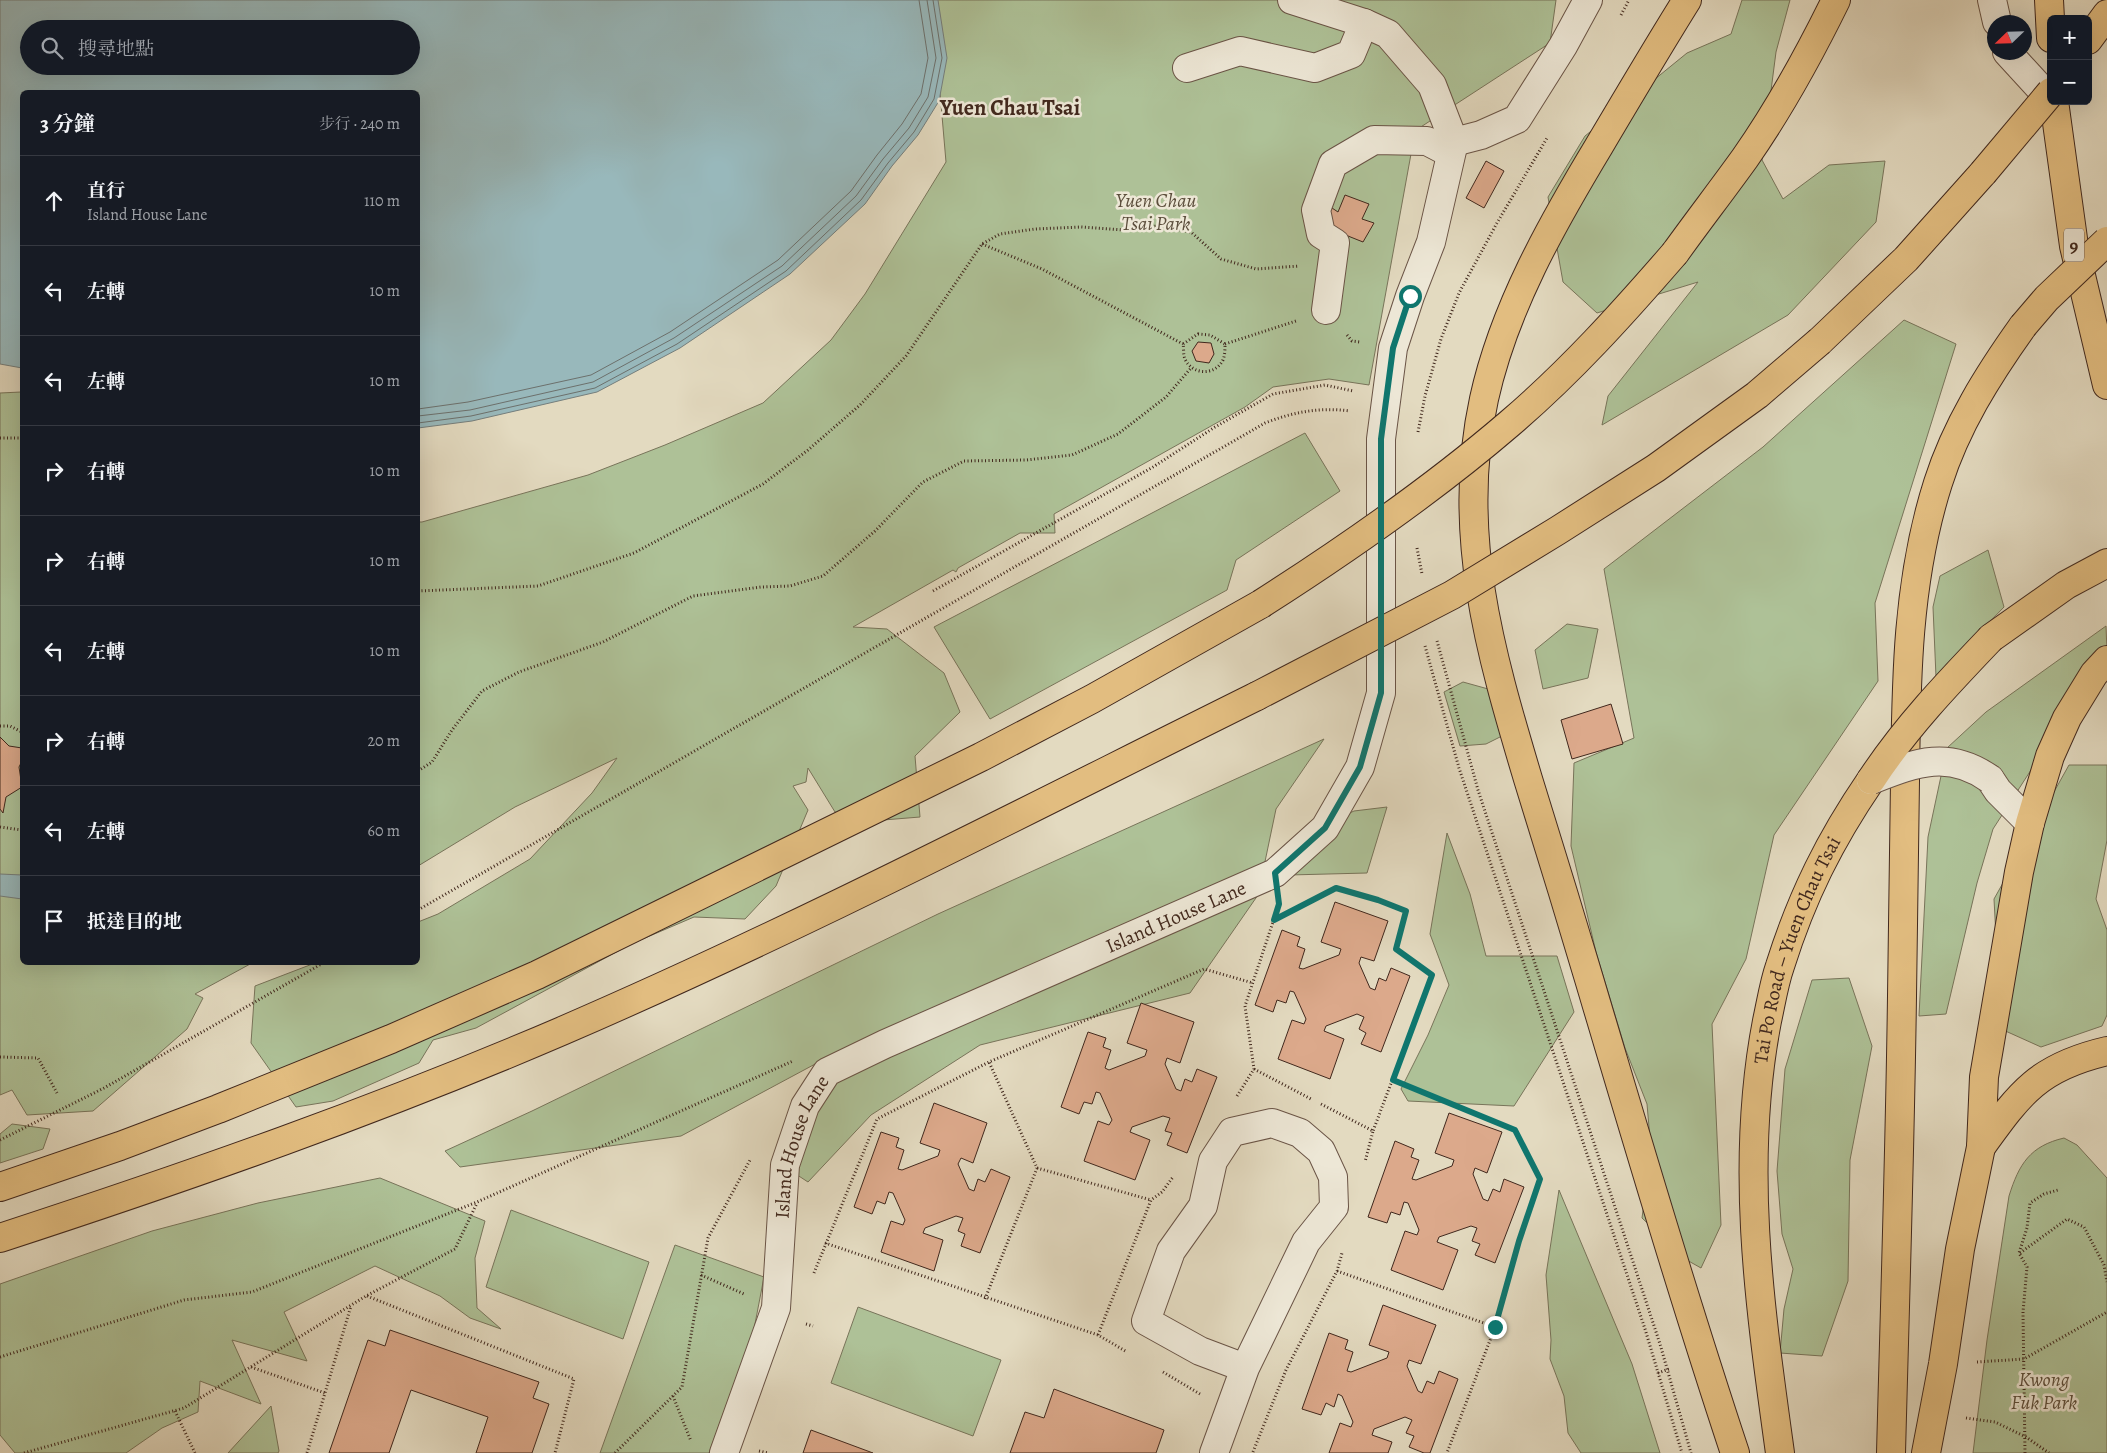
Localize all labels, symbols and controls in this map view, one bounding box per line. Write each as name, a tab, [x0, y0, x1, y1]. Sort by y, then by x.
north arrow	[1987, 15, 2032, 60]
map controls	[2047, 15, 2092, 105]
button: +	[2047, 15, 2092, 60]
search box	[20, 20, 420, 75]
icon: search	[38, 34, 66, 62]
text: 搜尋地點	[78, 36, 154, 62]
button: −	[2047, 60, 2092, 105]
district label: Yuen Chau Tsai	[939, 93, 1080, 123]
text: 3 分鐘	[40, 110, 95, 138]
text: 步行 · 240 m	[319, 113, 400, 135]
text: 直行	[87, 178, 125, 204]
icon: ahead	[40, 187, 68, 215]
park label: Yuen Chau Tsai Park	[1116, 187, 1197, 237]
text: 110 m	[364, 190, 400, 212]
text: Island House Lane	[87, 204, 207, 226]
road number: 9	[2064, 228, 2084, 262]
icon: left	[40, 277, 68, 305]
text: 左轉	[87, 279, 125, 305]
text: 10 m	[370, 280, 400, 302]
route start	[1399, 285, 1422, 308]
icon: left	[40, 367, 68, 395]
text: 左轉	[87, 369, 125, 395]
text: 10 m	[370, 370, 400, 392]
icon: right	[40, 457, 68, 485]
text: 右轉	[87, 459, 125, 485]
text: 10 m	[370, 460, 400, 482]
icon: right	[40, 547, 68, 575]
text: 右轉	[87, 549, 125, 575]
text: 10 m	[370, 550, 400, 572]
icon: left	[40, 637, 68, 665]
text: 左轉	[87, 639, 125, 665]
text: 10 m	[370, 640, 400, 662]
icon: right	[40, 727, 68, 755]
text: 右轉	[87, 729, 125, 755]
text: 20 m	[367, 730, 400, 752]
icon: left	[40, 817, 68, 845]
text: 左轉	[87, 819, 125, 845]
text: 60 m	[368, 820, 400, 842]
street label: Tai Po Road – Yuen Chau Tsai	[1747, 831, 1847, 1065]
street label: Island House Lane	[1102, 874, 1250, 960]
icon: arrive	[40, 907, 68, 935]
text: 抵達目的地	[87, 909, 182, 935]
street label: Island House Lane	[769, 1070, 836, 1219]
route end	[1484, 1316, 1507, 1339]
park label: Kwong Fuk Park	[2011, 1366, 2077, 1416]

